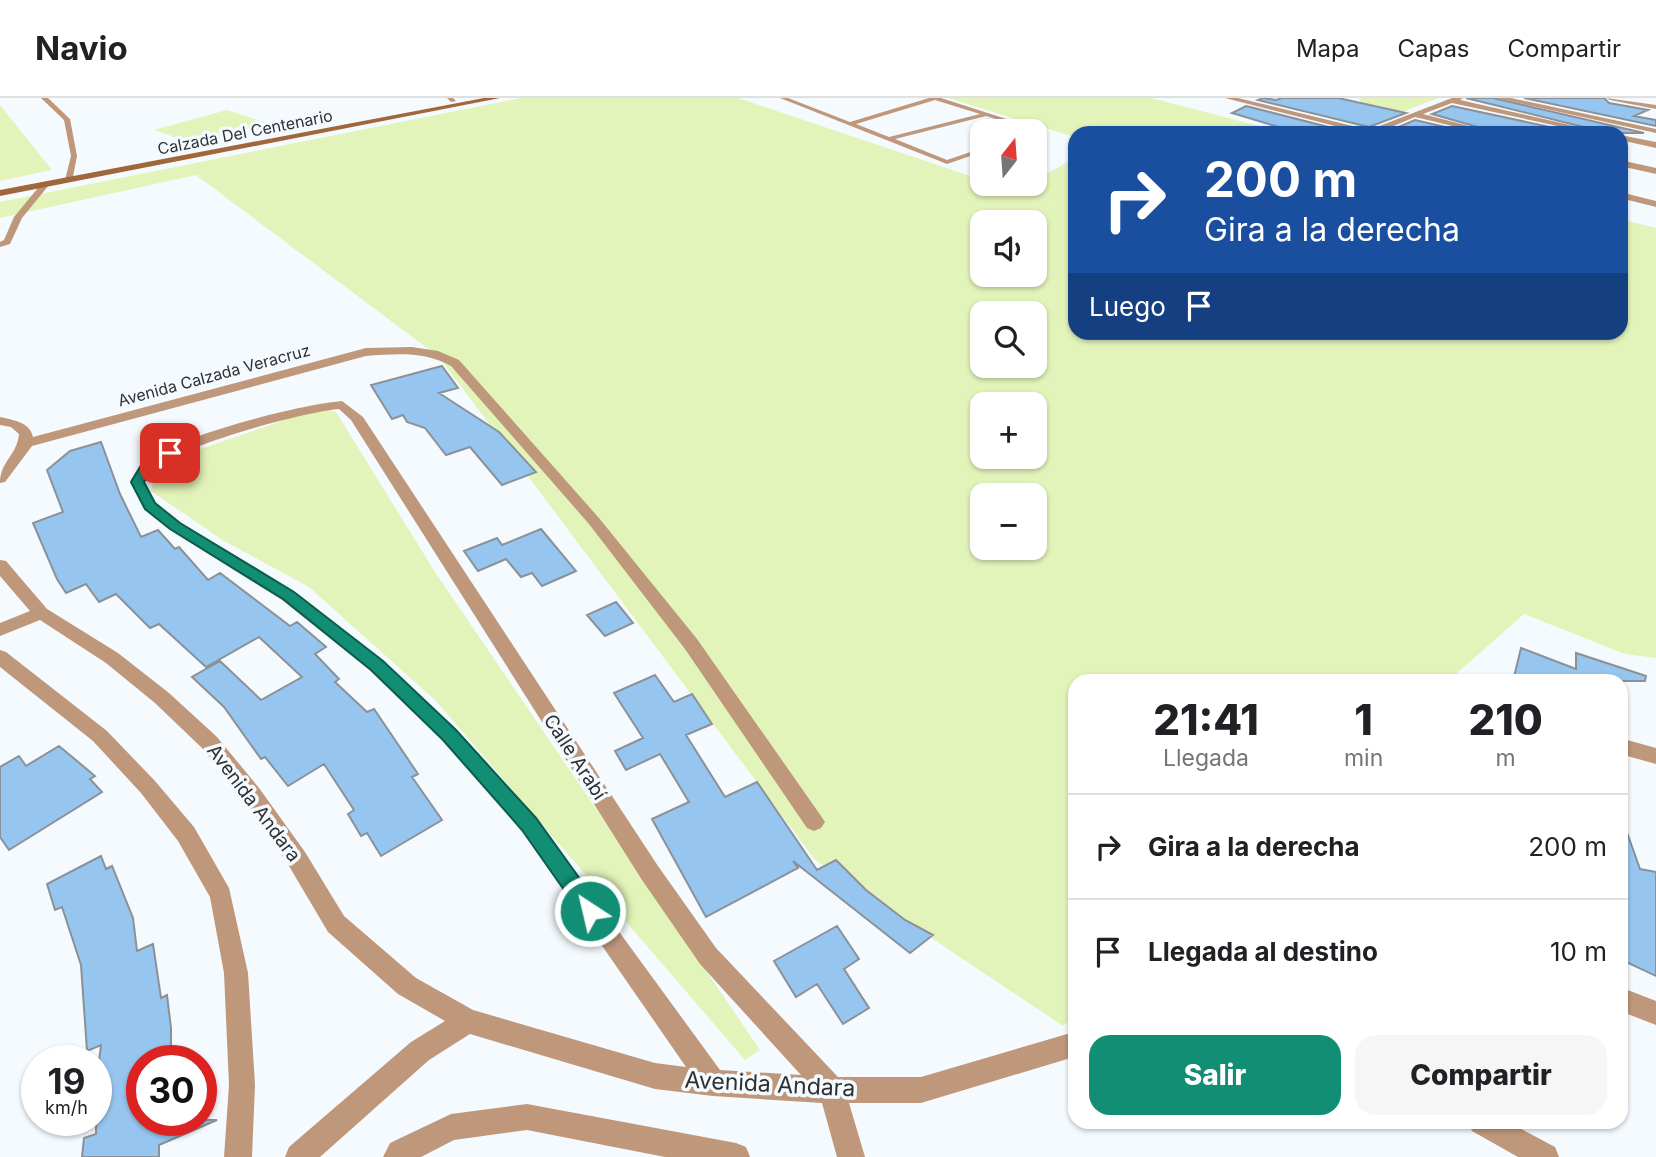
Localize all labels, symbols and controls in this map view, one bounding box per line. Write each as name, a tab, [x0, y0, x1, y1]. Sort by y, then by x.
text: Navio	[35, 28, 128, 68]
text: Mapa	[1296, 34, 1359, 63]
text: Capas	[1397, 34, 1470, 63]
text: Compartir	[1508, 34, 1621, 63]
street label: Calzada Del Centenario	[156, 105, 334, 159]
north arrow	[970, 119, 1046, 196]
map controls	[970, 119, 1047, 560]
text: 200 m	[1204, 150, 1357, 209]
icon: right	[1089, 154, 1180, 245]
button: sound	[970, 210, 1047, 287]
text: Gira a la derecha	[1204, 210, 1460, 249]
icon: arrive	[1180, 287, 1218, 325]
text: Luego	[1089, 291, 1166, 322]
button: search	[970, 301, 1047, 378]
street label: Avenida Calzada Veracruz	[116, 340, 312, 410]
button: +	[970, 392, 1047, 469]
pin	[140, 423, 200, 483]
icon: arrive	[151, 434, 189, 472]
button: −	[970, 483, 1047, 560]
text: 21:41	[1153, 694, 1259, 745]
text: 1	[1354, 694, 1373, 745]
text: 210	[1468, 694, 1543, 745]
street label: Calle Arabí	[539, 710, 611, 804]
street label: Avenida Andara	[202, 740, 306, 866]
text: Llegada	[1163, 744, 1249, 772]
text: min	[1344, 744, 1383, 772]
text: m	[1496, 744, 1516, 772]
icon: right	[1089, 828, 1127, 866]
text: Gira a la derecha	[1148, 831, 1360, 862]
text: 200 m	[1528, 831, 1607, 862]
position arrow	[553, 874, 627, 948]
icon: arrive	[1089, 933, 1127, 971]
text: Llegada al destino	[1148, 936, 1378, 967]
text: 10 m	[1550, 936, 1607, 967]
button: Salir	[1089, 1035, 1341, 1115]
button: Compartir	[1355, 1035, 1607, 1115]
speed limit sign: 30	[126, 1045, 217, 1136]
text: 19	[48, 1060, 85, 1102]
street label: Avenida Andara	[684, 1066, 856, 1102]
text: km/h	[45, 1097, 88, 1118]

